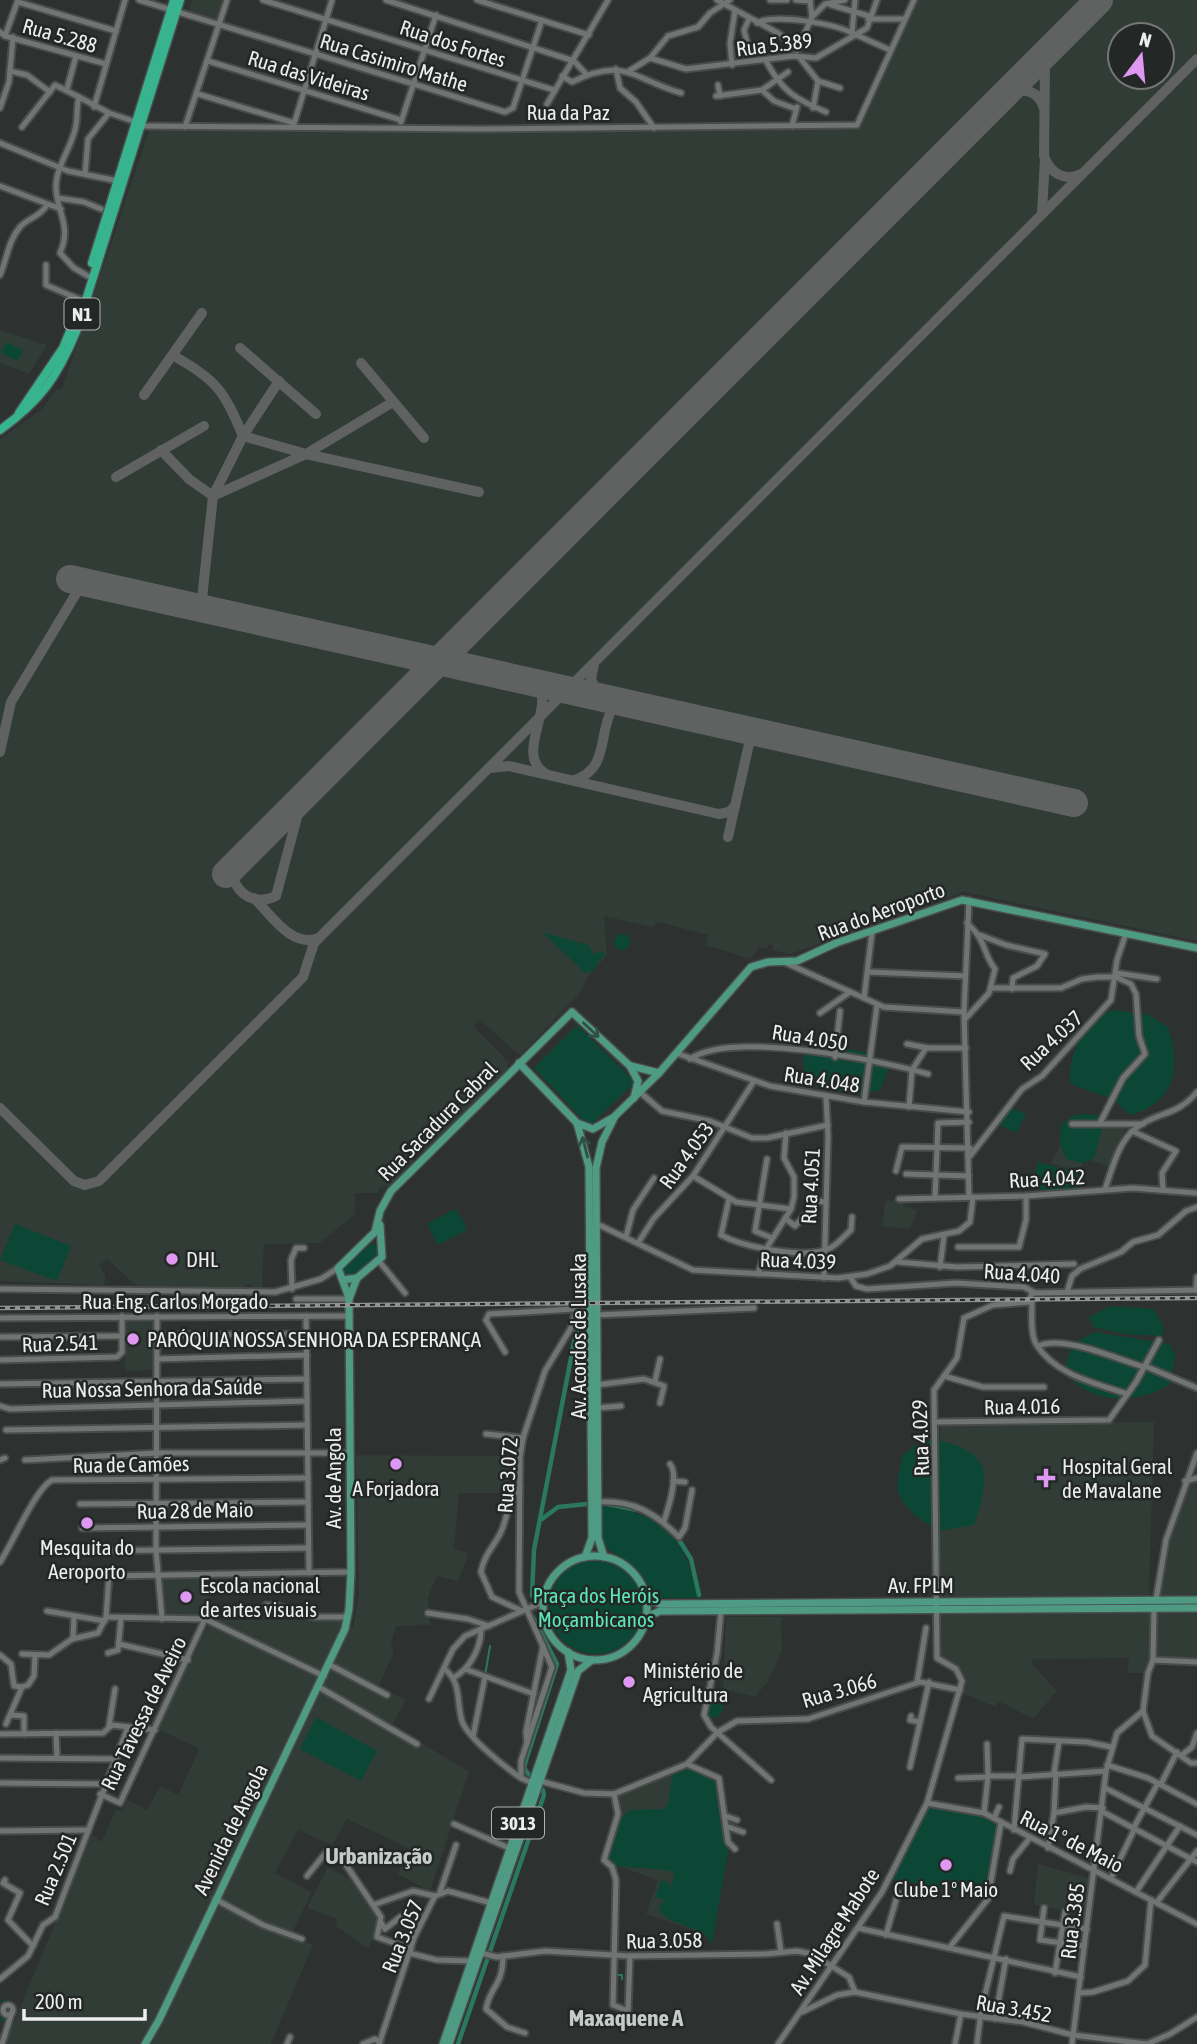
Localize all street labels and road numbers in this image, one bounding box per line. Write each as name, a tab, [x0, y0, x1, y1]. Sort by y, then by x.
street label: Rua 5.288	[20, 13, 100, 57]
street label: Rua dos Fortes	[397, 15, 509, 71]
street label: Rua 5.389	[735, 27, 813, 61]
street label: Rua Casimiro Mathe	[317, 28, 471, 96]
street label: Rua das Videiras	[245, 45, 373, 105]
street label: Rua da Paz	[526, 100, 610, 124]
road number: N1	[64, 298, 100, 330]
street label: Rua do Aeroporto	[814, 877, 948, 945]
street label: Rua 4.037	[1015, 1005, 1087, 1075]
street label: Rua 4.050	[770, 1019, 850, 1055]
street label: Rua Sacadura Cabral	[373, 1056, 502, 1185]
street label: Rua 4.048	[782, 1061, 862, 1097]
street label: Rua 4.053	[654, 1117, 718, 1193]
street label: Rua 4.051	[796, 1147, 824, 1225]
street label: Rua 4.042	[1008, 1164, 1086, 1192]
street label: Rua 4.039	[759, 1247, 837, 1273]
street label: Av. Acordos de Lusaka	[566, 1253, 590, 1419]
street label: Rua 4.040	[983, 1258, 1061, 1288]
street label: Rua Eng. Carlos Morgado	[82, 1289, 268, 1313]
street label: Rua 2.541	[21, 1330, 99, 1356]
street label: Rua Nossa Senhora da Saúde	[41, 1374, 263, 1402]
street label: Rua 4.016	[984, 1393, 1061, 1419]
street label: Rua 4.029	[907, 1399, 933, 1477]
street label: Av. de Angola	[321, 1427, 345, 1529]
street label: Rua 3.072	[492, 1436, 522, 1514]
street label: Rua de Camões	[72, 1451, 190, 1477]
street label: Rua 28 de Maio	[136, 1497, 254, 1523]
street label: Av. FPLM	[888, 1573, 954, 1597]
street label: Rua Tavessa de Aveiro	[95, 1632, 191, 1794]
street label: Rua 3.066	[799, 1668, 879, 1712]
street label: Avenida de Angola	[188, 1760, 272, 1898]
street label: Rua 1º de Maio	[1016, 1805, 1128, 1877]
road number: 3013	[492, 1808, 544, 1839]
street label: Rua 2.501	[29, 1829, 81, 1909]
street label: Av. Milagre Mabote	[784, 1863, 884, 1999]
street label: Rua 3.385	[1055, 1882, 1089, 1960]
street label: Rua 3.057	[377, 1896, 427, 1976]
street label: Rua 3.058	[626, 1927, 703, 1953]
street label: Rua 3.452	[974, 1990, 1054, 2026]

